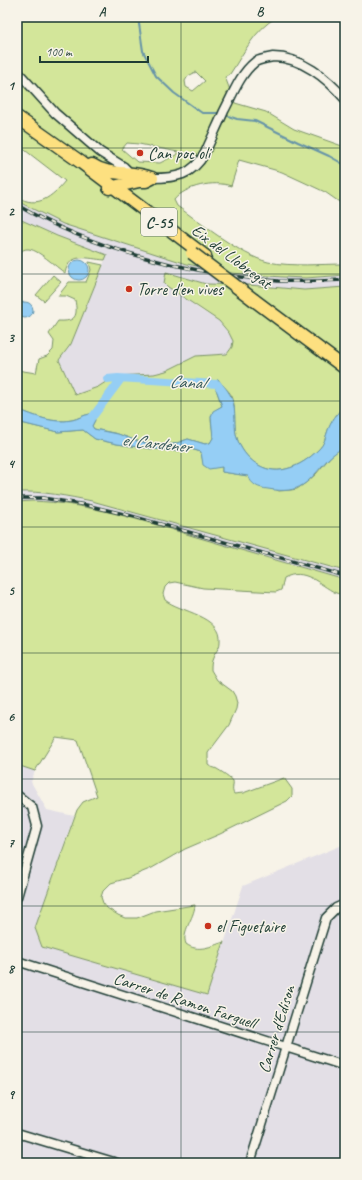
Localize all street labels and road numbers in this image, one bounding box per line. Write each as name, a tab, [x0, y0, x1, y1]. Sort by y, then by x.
road number: C-55	[141, 208, 177, 236]
street label: Eix del Llobregat	[187, 219, 278, 295]
street label: Carrer de Ramon Farguell	[111, 968, 262, 1034]
street label: Carrer d'Edison	[253, 982, 300, 1075]

